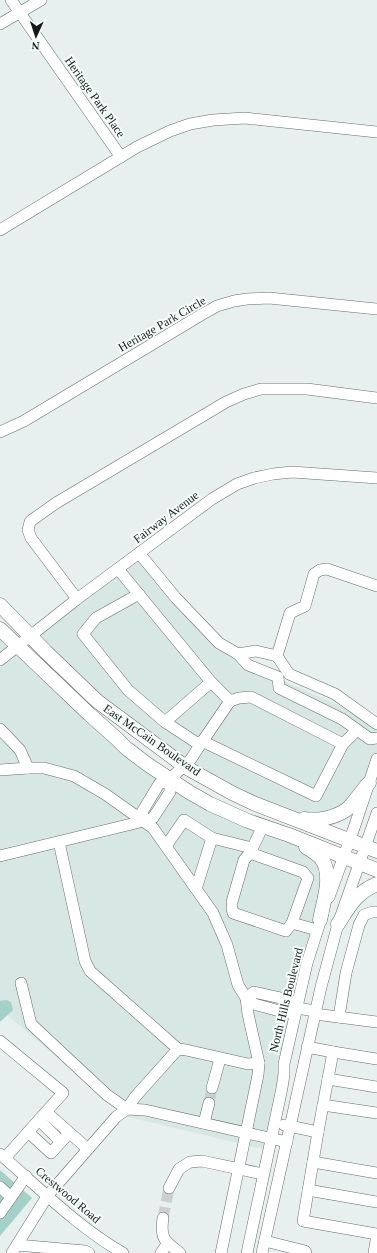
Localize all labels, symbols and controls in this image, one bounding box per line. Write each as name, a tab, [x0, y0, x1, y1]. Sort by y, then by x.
north arrow	[16, 16, 56, 56]
text: N	[31, 40, 40, 52]
street label: Heritage Park Place	[62, 54, 128, 140]
street label: Heritage Park Circle	[116, 293, 208, 355]
street label: Fairway Avenue	[131, 488, 201, 546]
street label: East McCain Boulevard	[101, 701, 203, 779]
street label: North Hills Boulevard	[266, 946, 306, 1054]
street label: Crestwood Road	[33, 1164, 103, 1226]

